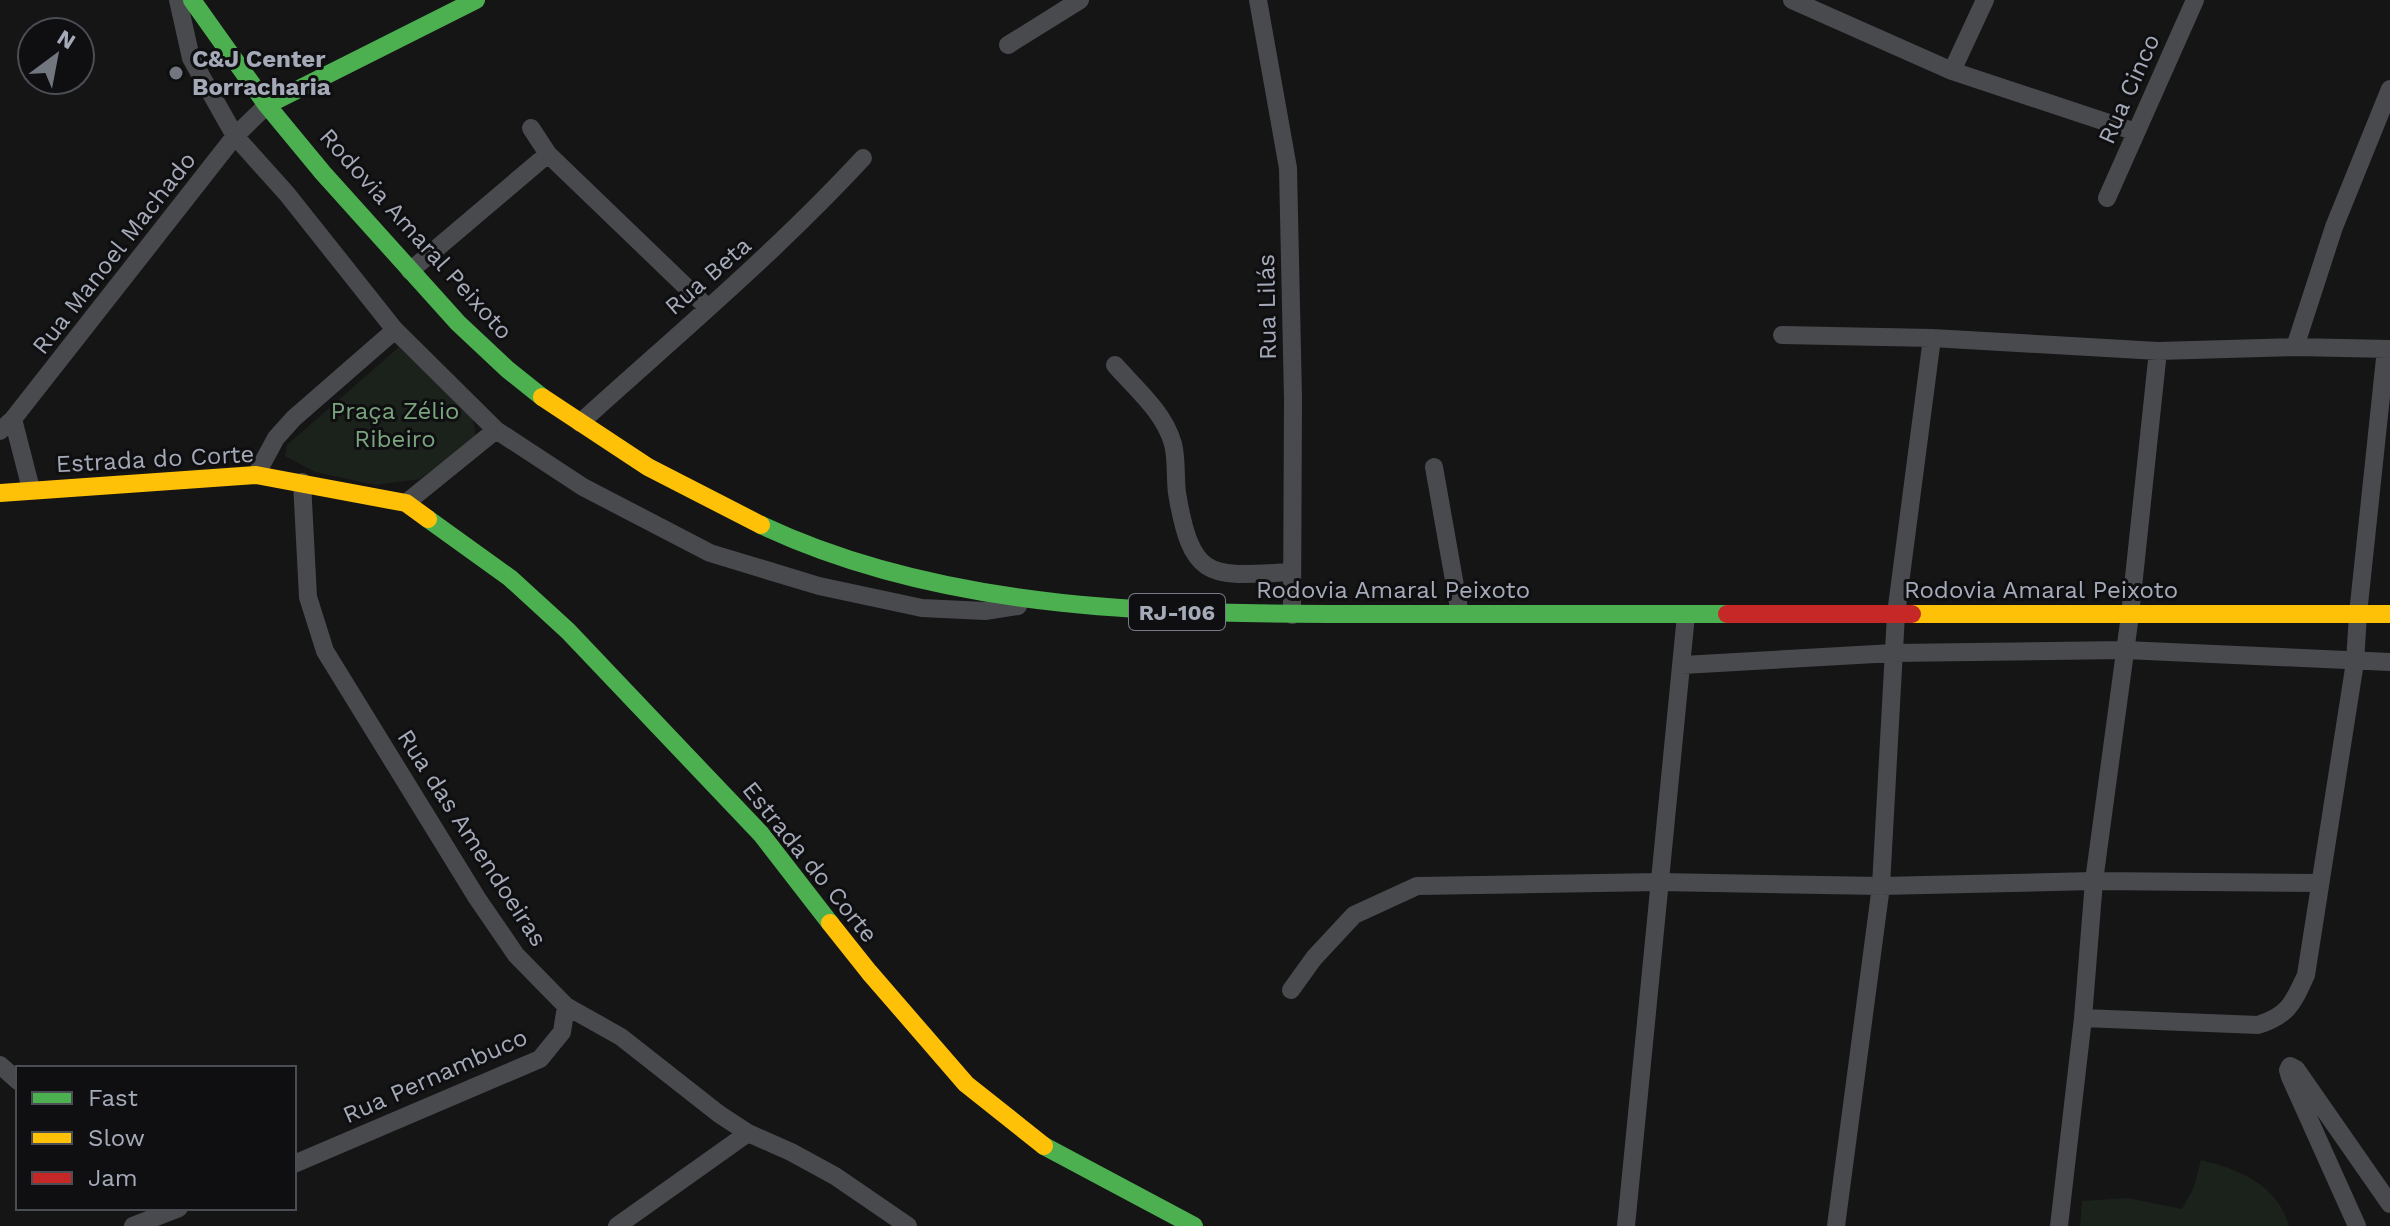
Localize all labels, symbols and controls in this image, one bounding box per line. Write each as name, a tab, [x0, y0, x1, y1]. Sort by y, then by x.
north arrow	[16, 16, 96, 96]
text: N	[53, 25, 80, 54]
street label: Rua Cinco	[2092, 30, 2166, 148]
place label: C&J Center Borracharia	[192, 45, 331, 101]
marker: C&J Center Borracharia	[167, 64, 185, 82]
street label: Rodovia Amaral Peixoto	[314, 123, 518, 345]
street label: Rua Manoel Machado	[26, 146, 202, 360]
street label: Rua Beta	[659, 231, 757, 321]
street label: Rua Lilás	[1252, 254, 1282, 360]
park label: Praça Zélio Ribeiro	[331, 397, 459, 453]
street label: Estrada do Corte	[55, 440, 255, 478]
street label: Rodovia Amaral Peixoto	[1256, 576, 1530, 604]
street label: Rodovia Amaral Peixoto	[1904, 576, 2178, 604]
road number: RJ-106	[1129, 594, 1225, 630]
street label: Rua das Amendoeiras	[391, 724, 553, 952]
street label: Estrada do Corte	[737, 776, 883, 948]
street label: Rua Pernambuco	[339, 1023, 531, 1129]
legend	[16, 1066, 296, 1210]
text: Fast	[88, 1084, 138, 1112]
text: Slow	[88, 1124, 145, 1152]
text: Jam	[88, 1164, 138, 1192]

